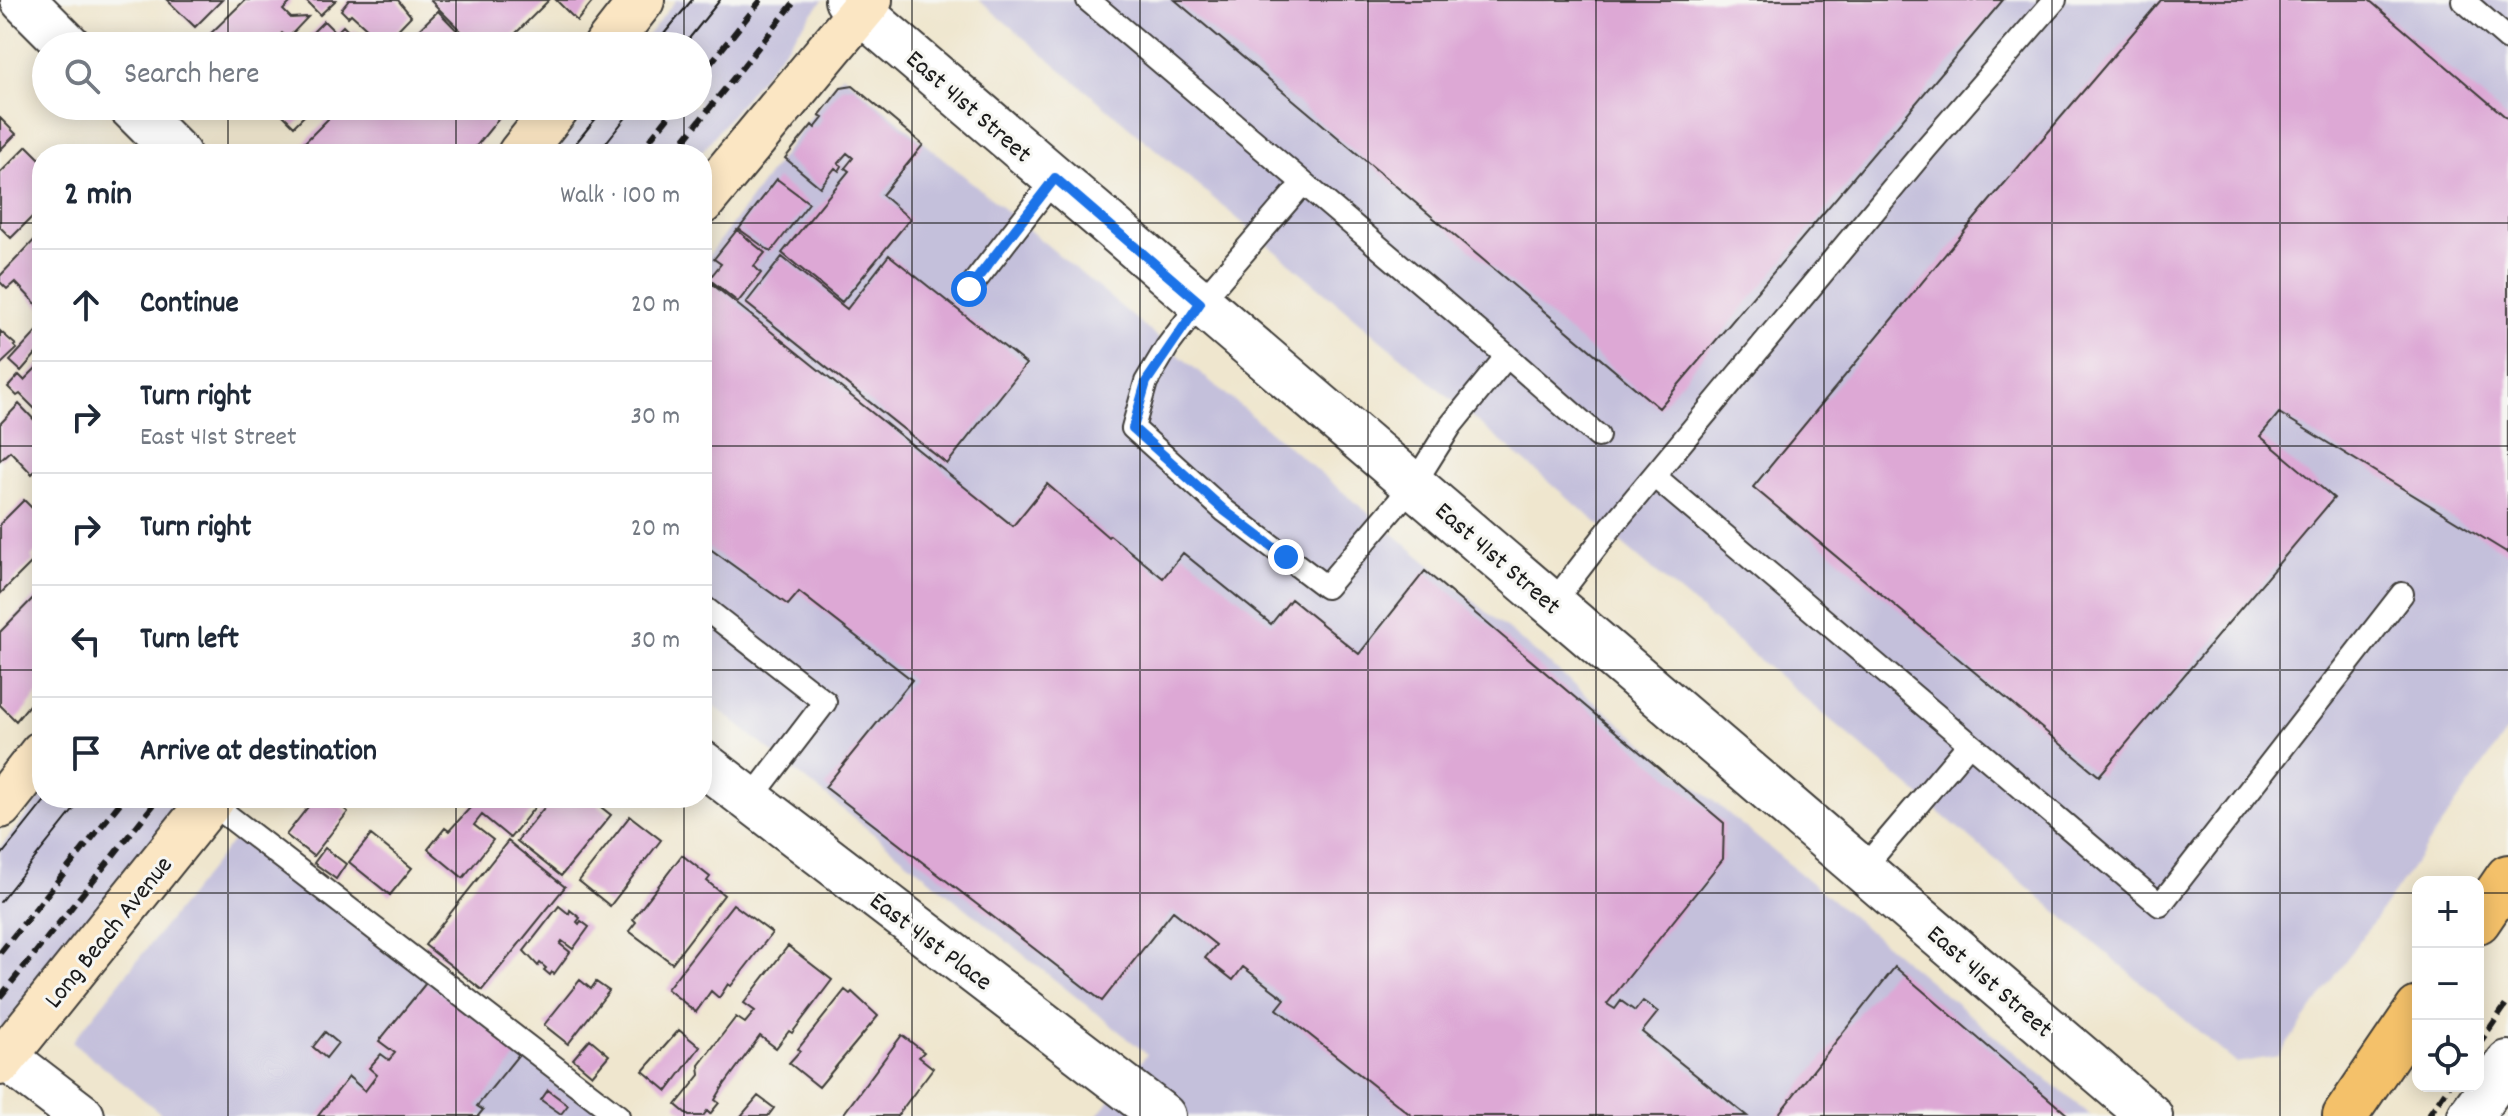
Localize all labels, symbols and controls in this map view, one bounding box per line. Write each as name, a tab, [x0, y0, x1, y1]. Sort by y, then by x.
search box	[32, 32, 712, 120]
street label: East 41st Street	[896, 42, 1039, 173]
icon: search	[60, 54, 104, 98]
text: Search here	[124, 55, 260, 98]
text: 2 min	[64, 172, 132, 221]
text: Walk · 100 m	[560, 178, 680, 215]
route start	[951, 271, 987, 307]
icon: ahead	[64, 283, 108, 327]
text: Continue	[140, 284, 239, 327]
text: 20 m	[631, 287, 680, 324]
text: Turn right	[140, 377, 251, 420]
icon: right	[64, 395, 108, 439]
text: 30 m	[630, 399, 680, 436]
text: East 41st Street	[140, 420, 297, 457]
street label: East 41st Street	[1425, 494, 1568, 625]
icon: right	[64, 507, 108, 551]
text: Turn right	[140, 508, 251, 551]
text: 20 m	[631, 511, 680, 548]
route end	[1268, 539, 1304, 575]
icon: left	[64, 619, 108, 663]
text: Turn left	[140, 620, 239, 663]
text: 30 m	[630, 623, 680, 660]
icon: arrive	[64, 731, 108, 775]
text: Arrive at destination	[140, 732, 377, 775]
street label: Long Beach Avenue	[37, 849, 183, 1017]
map controls	[2412, 876, 2484, 1092]
button: +	[2412, 876, 2484, 948]
street label: East 41st Place	[861, 884, 999, 1001]
street label: East 41st Street	[1917, 917, 2060, 1048]
button: −	[2412, 948, 2484, 1020]
button: locate	[2412, 1020, 2484, 1092]

